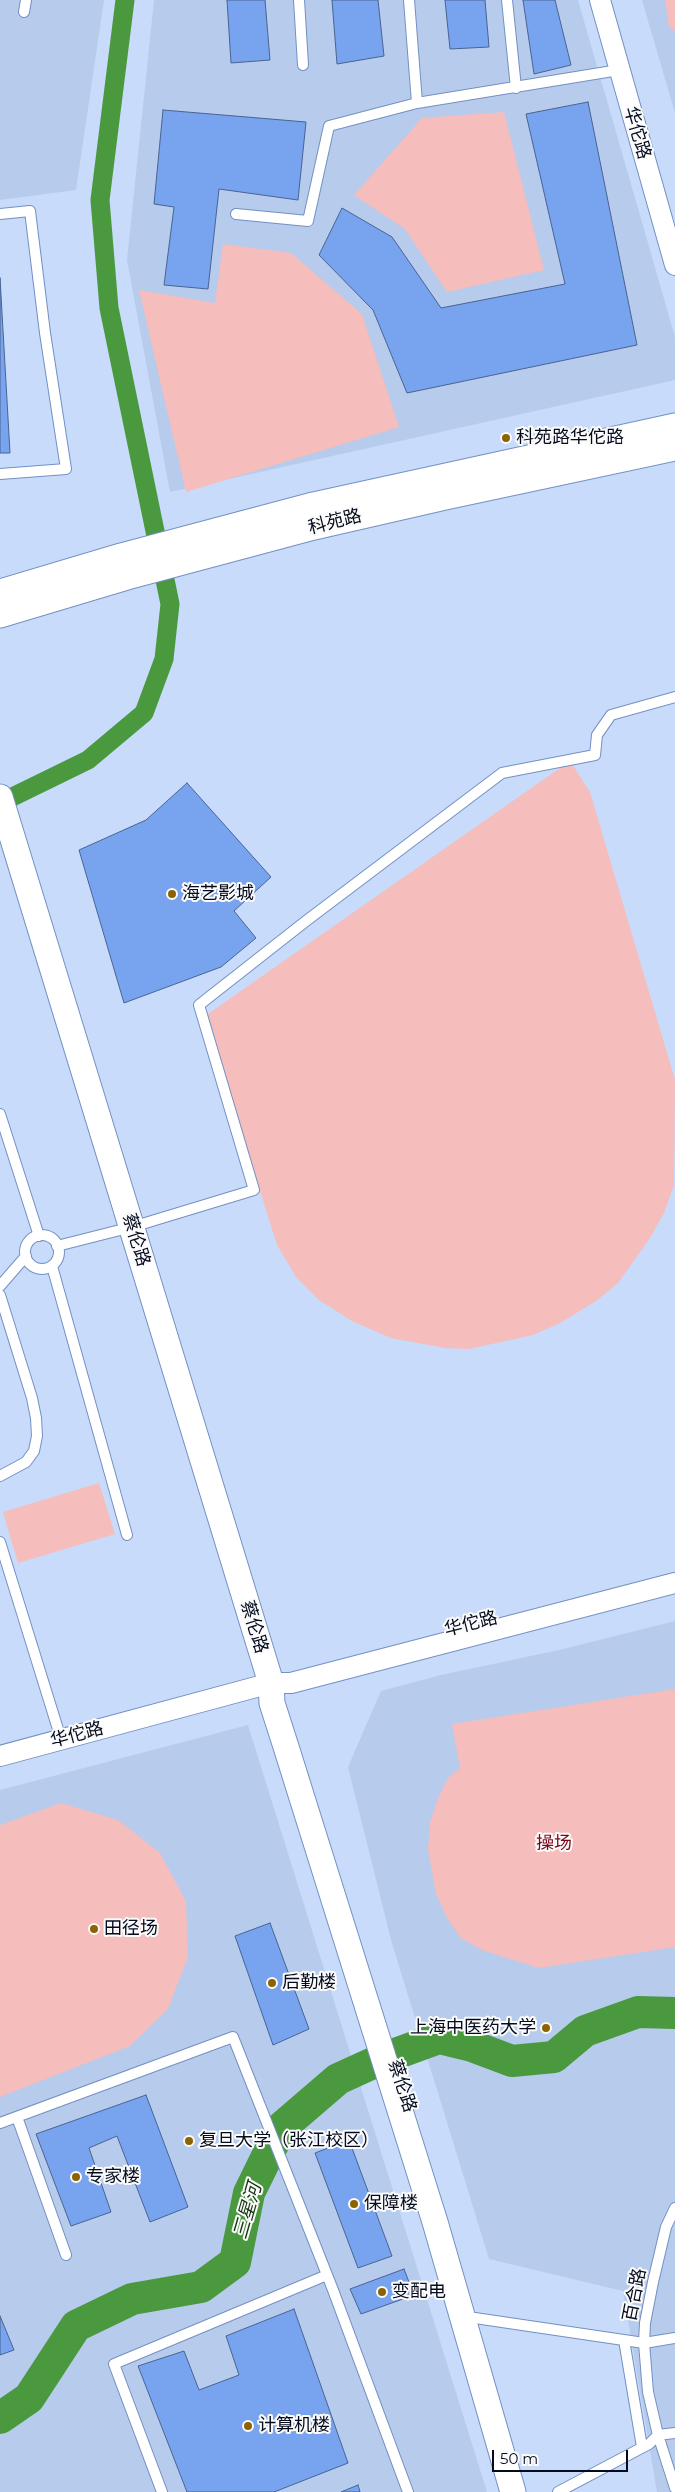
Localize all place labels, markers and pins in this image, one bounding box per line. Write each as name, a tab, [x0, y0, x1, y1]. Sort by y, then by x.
place label: 科苑路华佗路	[516, 427, 624, 449]
marker: 科苑路华佗路	[500, 432, 512, 444]
place label: 海艺影城	[182, 883, 254, 905]
marker: 海艺影城	[166, 888, 178, 900]
place label: 田径场	[104, 1918, 158, 1940]
marker: 田径场	[88, 1923, 100, 1935]
place label: 后勤楼	[282, 1972, 336, 1994]
marker: 后勤楼	[266, 1977, 278, 1989]
place label: 上海中医药大学	[410, 2017, 536, 2039]
marker: 上海中医药大学	[540, 2022, 552, 2034]
place label: 复旦大学（张江校区）	[199, 2130, 379, 2152]
marker: 复旦大学（张江校区）	[183, 2135, 195, 2147]
place label: 专家楼	[86, 2166, 140, 2188]
marker: 专家楼	[70, 2171, 82, 2183]
place label: 保障楼	[364, 2193, 418, 2215]
marker: 保障楼	[348, 2198, 360, 2210]
place label: 变配电	[392, 2281, 446, 2303]
marker: 变配电	[376, 2286, 388, 2298]
place label: 计算机楼	[258, 2415, 330, 2437]
marker: 计算机楼	[242, 2420, 254, 2432]

